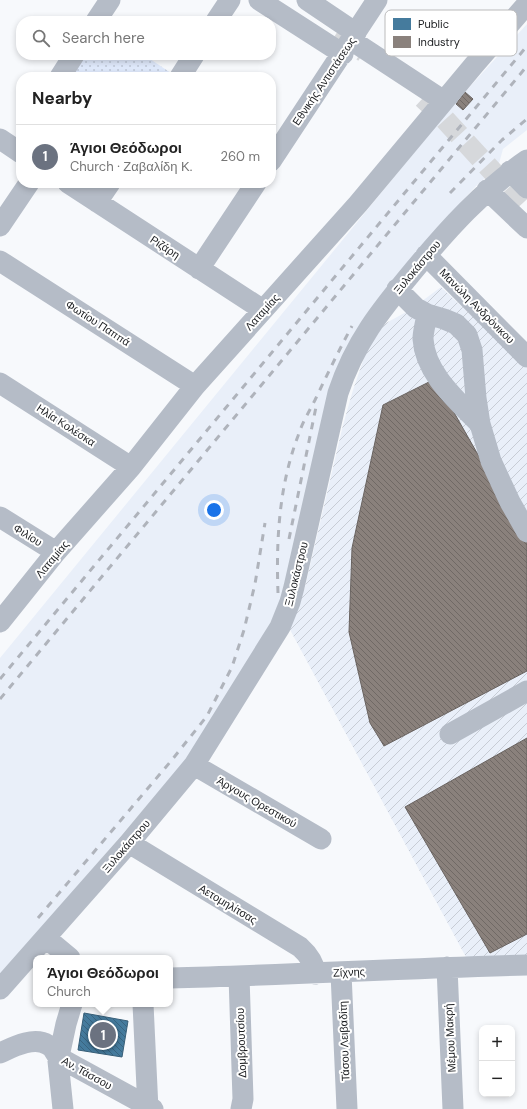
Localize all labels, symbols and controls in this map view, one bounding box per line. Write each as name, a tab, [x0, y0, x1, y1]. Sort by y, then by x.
legend	[385, 10, 517, 56]
search box	[16, 16, 276, 60]
text: Public	[418, 17, 449, 31]
icon: search	[30, 27, 52, 49]
text: Search here	[62, 28, 145, 48]
street label: Εθνικής Αντιστάσεως	[289, 34, 359, 128]
text: Industry	[418, 35, 460, 49]
text: Nearby	[32, 87, 92, 109]
text: Άγιοι Θεόδωροι	[70, 138, 182, 158]
text: 1	[43, 148, 47, 165]
text: 260 m	[220, 148, 260, 165]
text: Church · Ζαβαλίδη Κ.	[70, 158, 192, 175]
street label: Ριζάρη	[148, 232, 182, 262]
street label: Ξυλοκάστρου	[390, 237, 444, 297]
street label: Μανώλη Ανδρόνικου	[437, 266, 517, 346]
street label: Λαταμίας	[242, 291, 282, 333]
street label: Φωτίου Παππά	[63, 297, 133, 349]
street label: Ηλία Κολέσκα	[34, 401, 99, 450]
your location	[204, 500, 224, 520]
street label: Φιλίου	[11, 521, 45, 549]
street label: Λαταμίας	[32, 537, 72, 581]
street label: Ξυλοκάστρου	[281, 540, 311, 608]
street label: Άργους Ορεστικού	[214, 773, 300, 831]
street label: Ξυλοκάστρου	[99, 817, 153, 875]
street label: Αετομηλίτσας	[196, 881, 260, 927]
popup	[33, 955, 173, 1007]
text: Άγιοι Θεόδωροι	[47, 963, 159, 983]
street label: Ζίχνης	[333, 964, 365, 980]
text: Church	[47, 983, 91, 1000]
street label: Τάσου Λειβαδίτη	[336, 1001, 352, 1081]
street label: Μέμου Μακρή	[441, 1003, 459, 1073]
street label: Δομβρουτσίου	[233, 1008, 249, 1078]
pin: 1	[90, 1020, 116, 1050]
map controls	[479, 1025, 515, 1097]
button: +	[479, 1025, 515, 1061]
street label: Αν. Τάσσου	[59, 1053, 115, 1093]
button: −	[479, 1061, 515, 1097]

